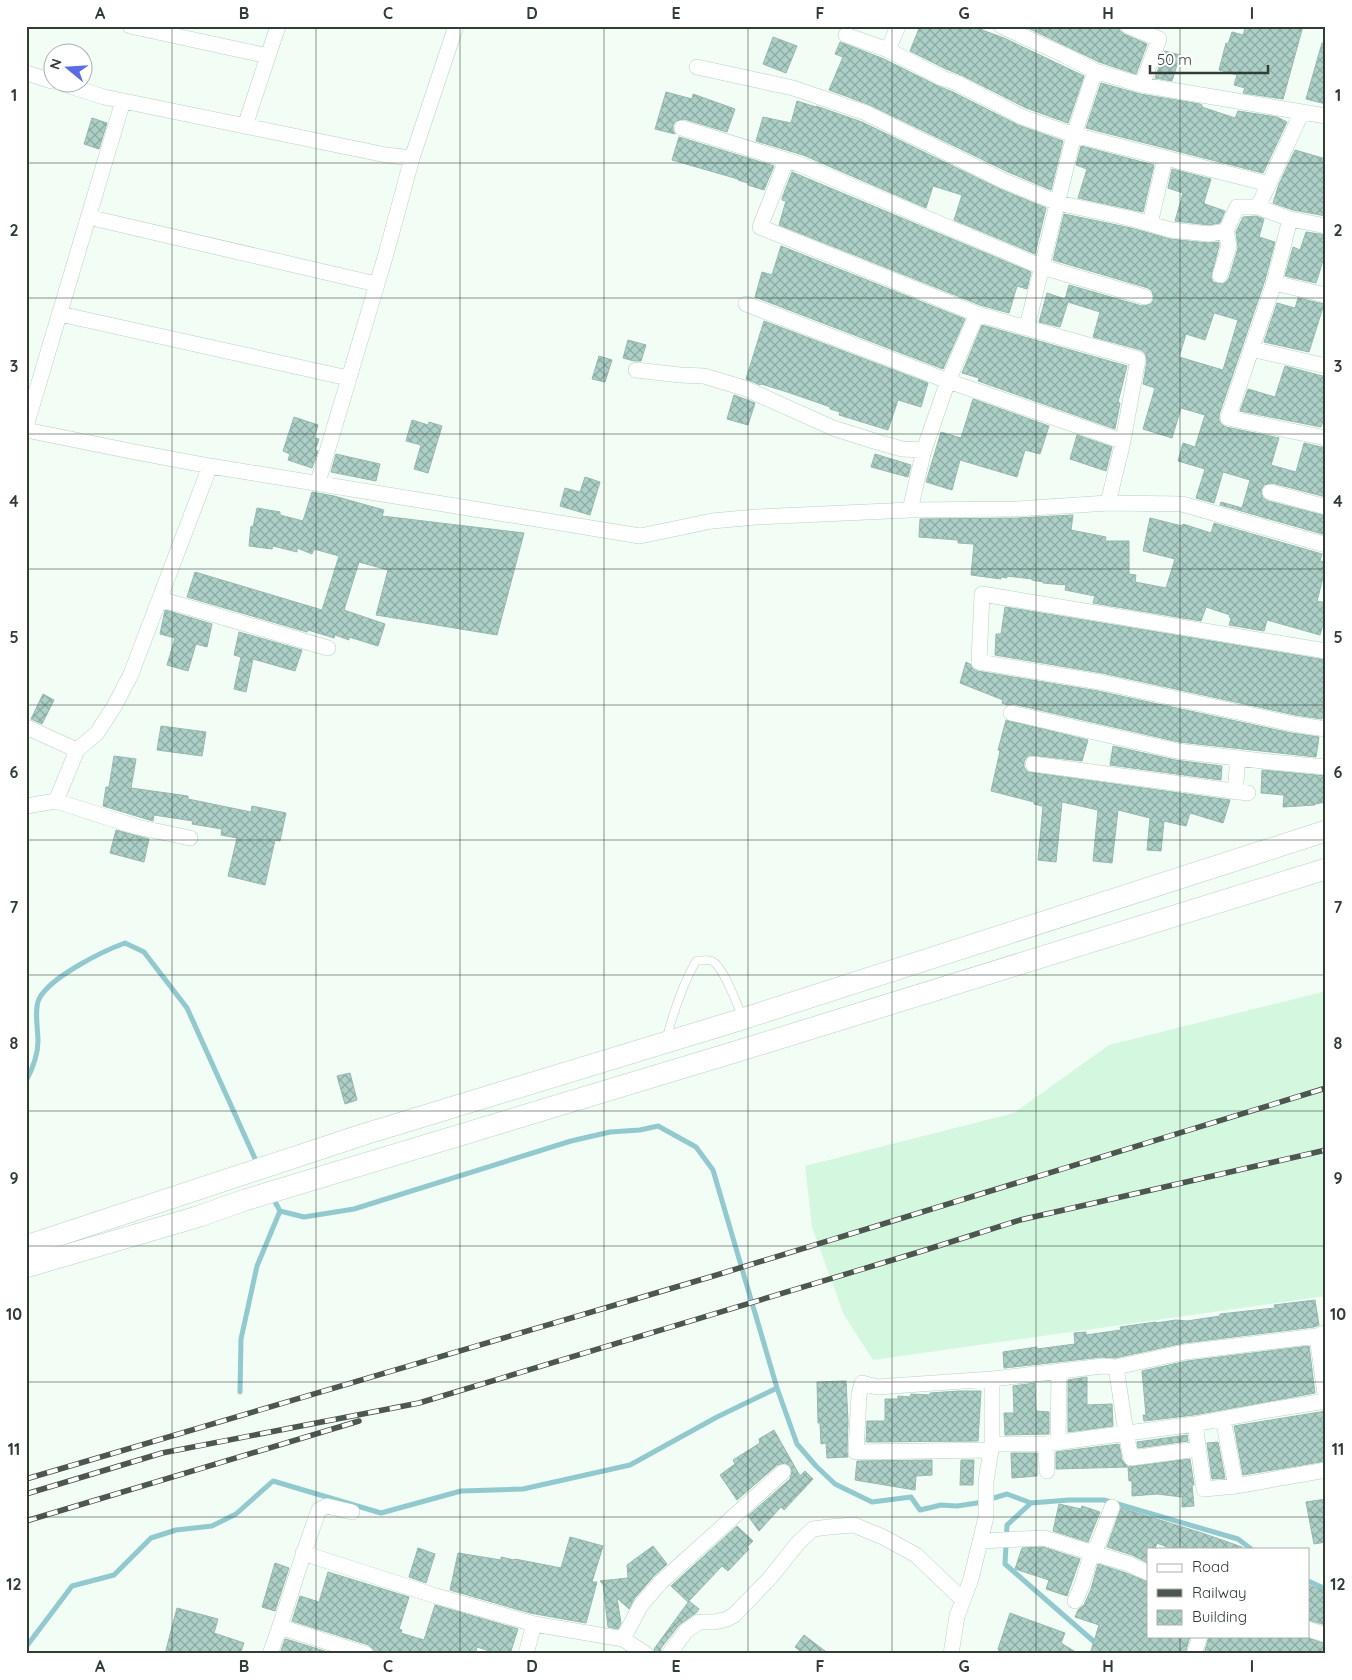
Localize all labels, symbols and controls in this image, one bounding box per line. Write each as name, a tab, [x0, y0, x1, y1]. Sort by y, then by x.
text: A	[95, 3, 106, 23]
text: B	[239, 3, 249, 23]
text: C	[383, 3, 393, 23]
text: D	[526, 3, 538, 23]
text: E	[671, 3, 681, 23]
text: F	[816, 3, 825, 23]
text: G	[958, 3, 970, 23]
text: H	[1102, 3, 1114, 23]
text: I	[1250, 3, 1254, 23]
north arrow	[42, 42, 92, 92]
scale bar	[1150, 42, 1267, 74]
text: 50 m	[1157, 50, 1192, 69]
text: N	[45, 56, 66, 72]
text: 1	[11, 85, 17, 105]
text: 1	[1335, 85, 1341, 105]
text: 2	[9, 220, 19, 240]
text: 2	[1333, 220, 1343, 240]
text: 3	[10, 356, 18, 376]
text: 3	[1334, 356, 1342, 376]
text: 4	[9, 491, 19, 511]
text: 4	[1333, 491, 1343, 511]
text: 5	[9, 627, 19, 647]
text: 5	[1333, 627, 1343, 647]
text: 6	[10, 762, 19, 782]
text: 6	[1334, 762, 1343, 782]
text: 7	[10, 897, 19, 917]
text: 7	[1334, 897, 1343, 917]
text: 8	[10, 1033, 19, 1053]
text: 8	[1334, 1033, 1343, 1053]
text: 9	[9, 1168, 19, 1188]
text: 9	[1333, 1168, 1343, 1188]
text: 10	[6, 1304, 22, 1324]
text: 10	[1330, 1304, 1346, 1324]
text: 11	[8, 1439, 20, 1459]
text: 11	[1332, 1439, 1344, 1459]
legend	[1147, 1548, 1310, 1638]
text: Road	[1192, 1557, 1229, 1576]
text: 12	[6, 1574, 22, 1594]
text: 12	[1330, 1574, 1346, 1594]
text: Railway	[1192, 1583, 1247, 1602]
text: Building	[1192, 1607, 1247, 1626]
text: A	[95, 1656, 106, 1676]
text: B	[239, 1656, 249, 1676]
text: C	[383, 1656, 393, 1676]
text: D	[526, 1656, 538, 1676]
text: E	[671, 1656, 681, 1676]
text: F	[816, 1656, 825, 1676]
text: G	[958, 1656, 970, 1676]
text: H	[1102, 1656, 1114, 1676]
text: I	[1250, 1656, 1254, 1676]

